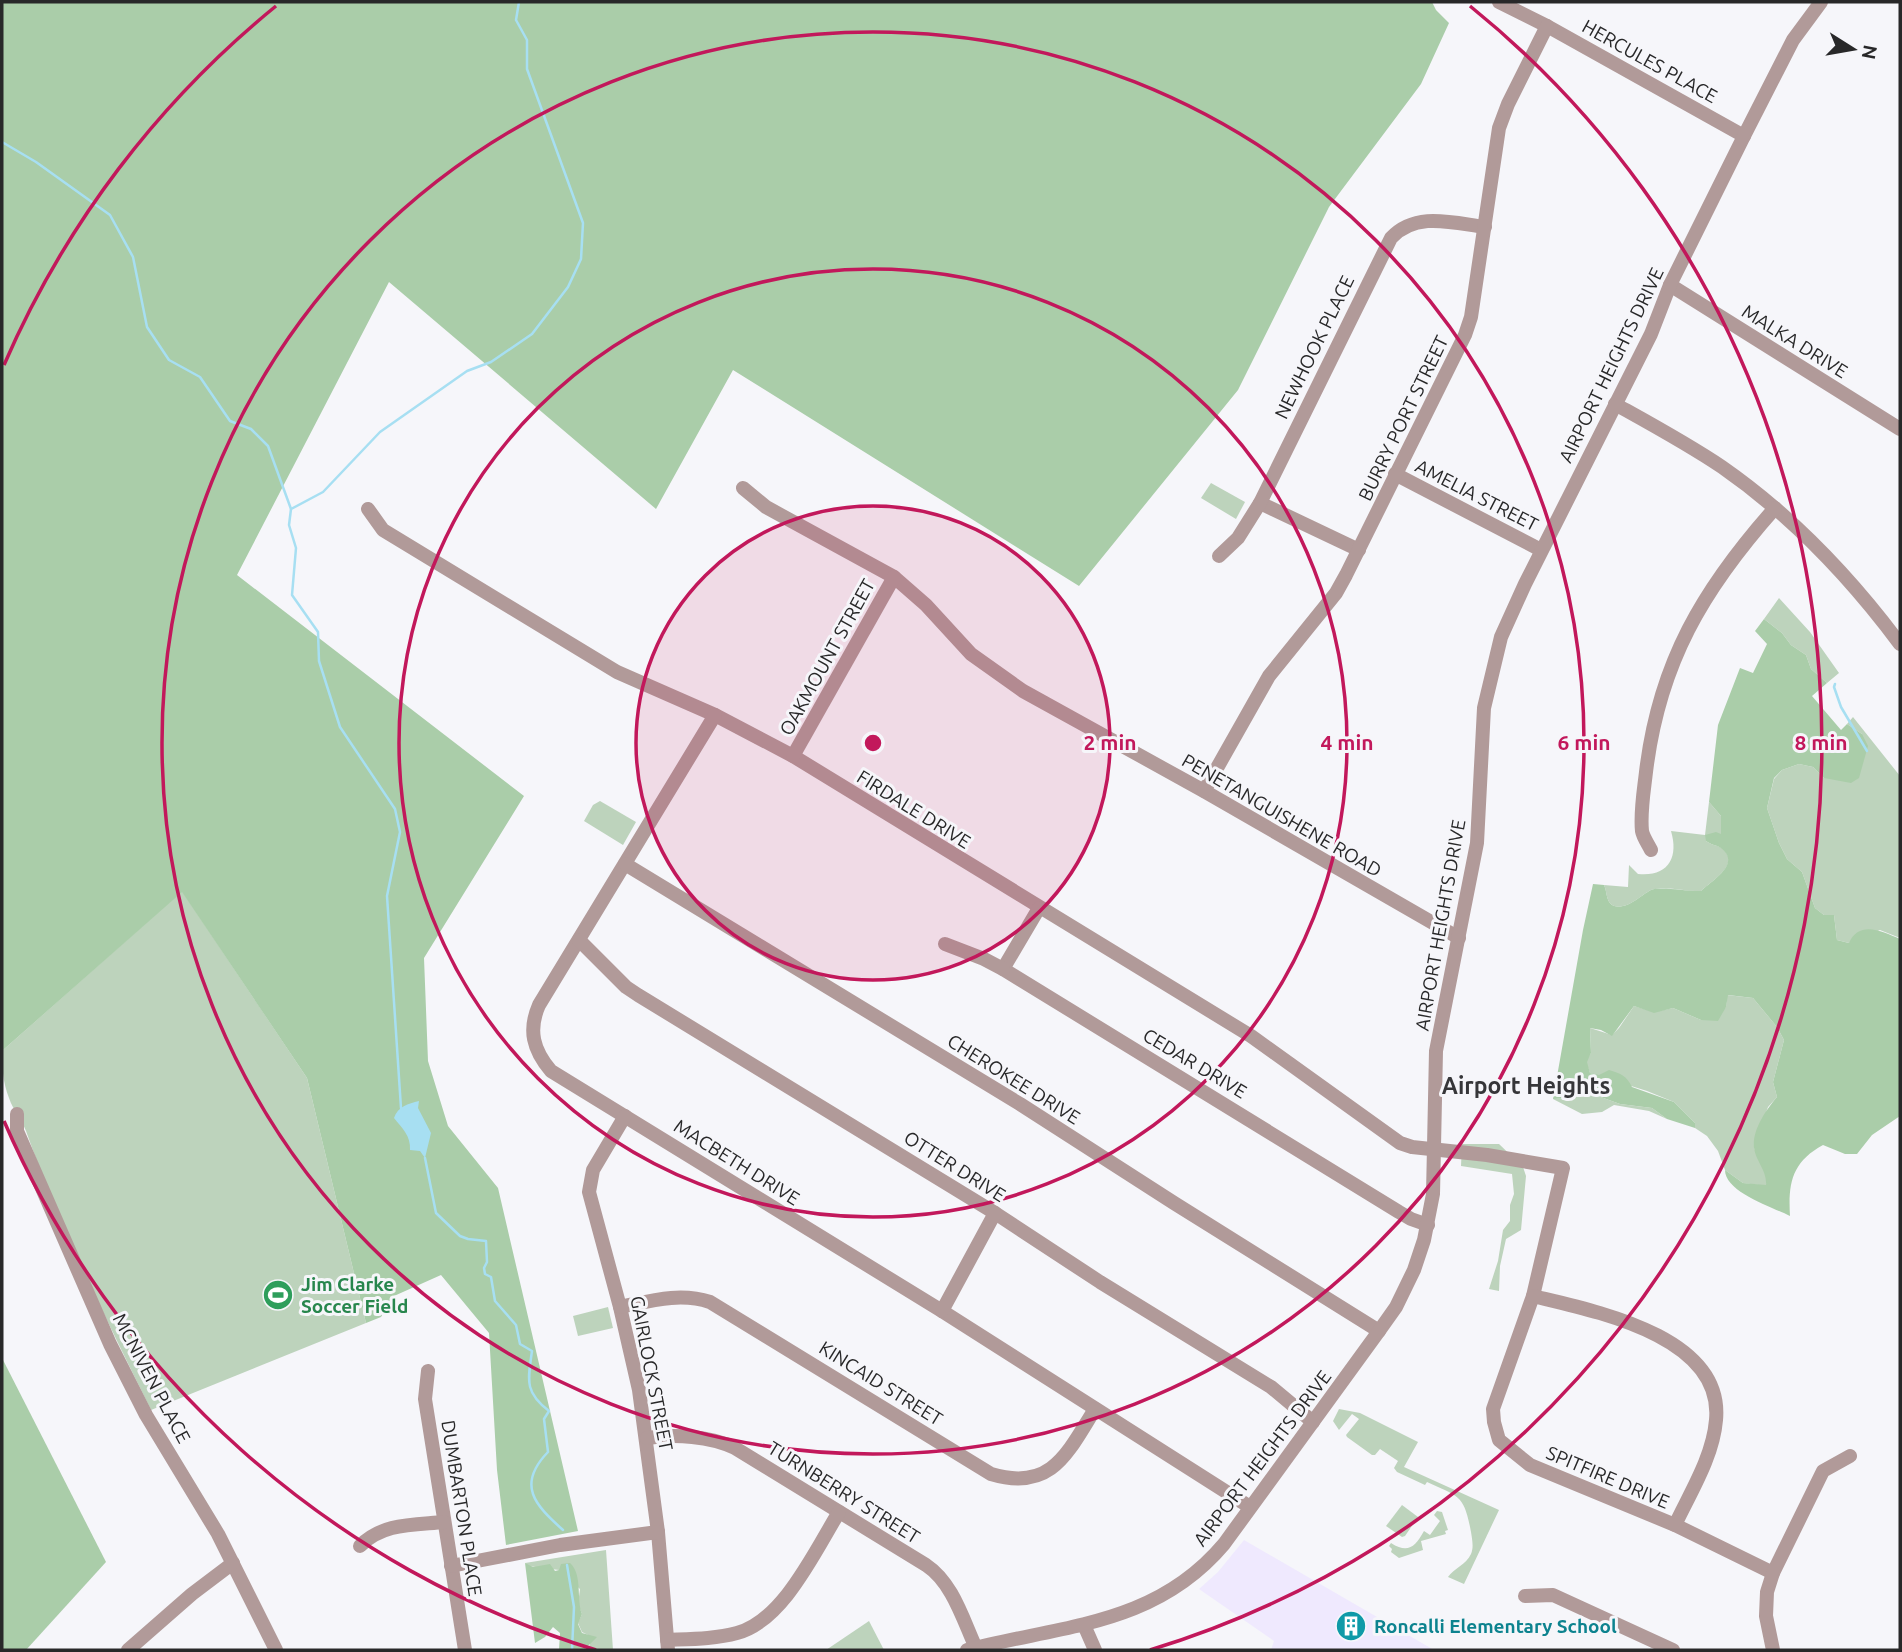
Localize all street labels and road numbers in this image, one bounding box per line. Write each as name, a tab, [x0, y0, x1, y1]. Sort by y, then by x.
street label: HERCULES PLACE	[1579, 15, 1721, 107]
street label: AIRPORT HEIGHTS DRIVE	[1554, 264, 1668, 466]
street label: NEWHOOK PLACE	[1270, 272, 1358, 422]
street label: MALKA DRIVE	[1738, 300, 1852, 382]
street label: BURRY PORT STREET	[1353, 331, 1453, 504]
street label: AMELIA STREET	[1412, 455, 1543, 536]
street label: OAKMOUNT STREET	[775, 575, 879, 739]
street label: PENETANGUISHENE ROAD	[1178, 749, 1386, 881]
street label: FIRDALE DRIVE	[853, 765, 975, 853]
street label: AIRPORT HEIGHTS DRIVE	[1411, 818, 1469, 1032]
street label: CEDAR DRIVE	[1139, 1023, 1251, 1103]
street label: CHEROKEE DRIVE	[944, 1029, 1084, 1129]
street label: MACBETH DRIVE	[670, 1115, 804, 1209]
street label: OTTER DRIVE	[900, 1126, 1010, 1206]
street label: GAIRLOCK STREET	[626, 1294, 678, 1453]
street label: MCNIVEN PLACE	[109, 1310, 195, 1446]
street label: KINCAID STREET	[815, 1336, 947, 1430]
street label: AIRPORT HEIGHTS DRIVE	[1189, 1366, 1335, 1550]
street label: DUMBARTON PLACE	[437, 1418, 487, 1598]
street label: TURNBERRY STREET	[764, 1436, 924, 1548]
street label: SPITFIRE DRIVE	[1543, 1441, 1673, 1513]

